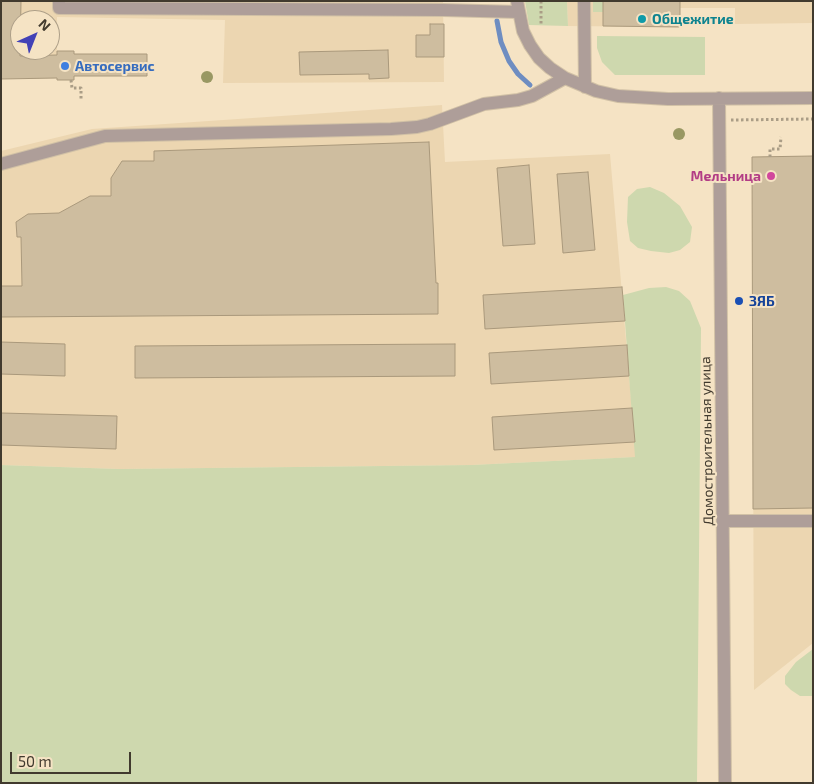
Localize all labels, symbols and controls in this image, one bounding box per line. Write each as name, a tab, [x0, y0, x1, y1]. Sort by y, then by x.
north arrow	[10, 10, 60, 60]
place label: Общежитие	[652, 11, 734, 27]
marker: Общежитие	[636, 13, 648, 25]
text: N	[36, 15, 55, 34]
place label: Автосервис	[75, 58, 155, 74]
marker: Автосервис	[59, 60, 71, 72]
place label: Мельница	[691, 168, 761, 184]
marker: Мельница	[765, 170, 777, 182]
place label: ЗЯБ	[749, 293, 775, 309]
marker: ЗЯБ	[733, 295, 745, 307]
street label: Домостроительная улица	[697, 356, 717, 526]
scale bar	[12, 742, 134, 774]
text: 50 m	[18, 752, 52, 770]

